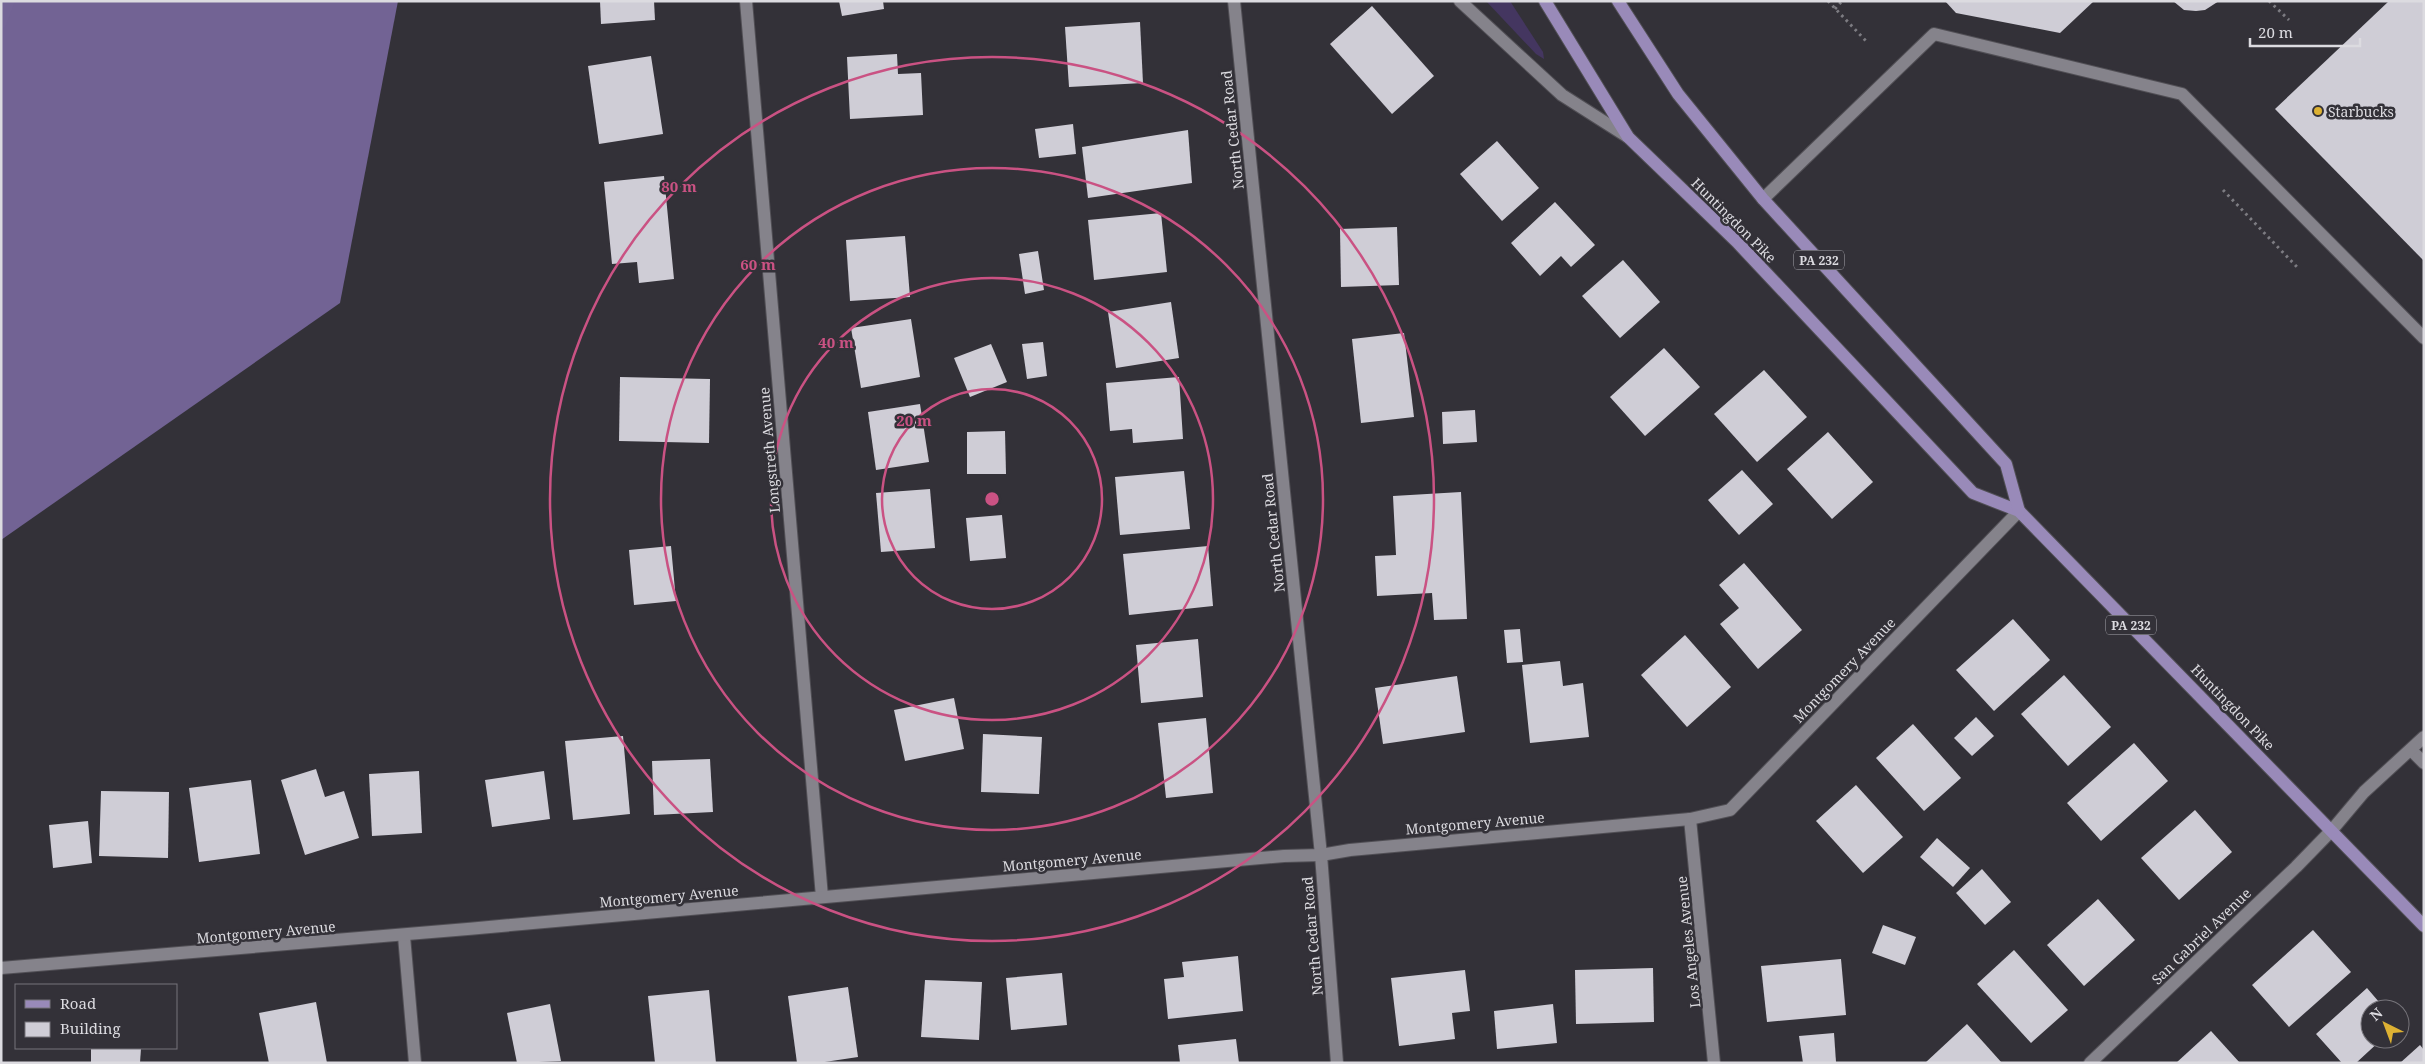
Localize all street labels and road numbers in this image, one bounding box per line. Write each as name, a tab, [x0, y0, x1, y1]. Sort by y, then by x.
street label: North Cedar Road	[1216, 69, 1248, 190]
street label: Huntingdon Pike	[1687, 173, 1781, 267]
road number: PA 232	[1794, 250, 1844, 270]
street label: Longstreth Avenue	[754, 386, 784, 514]
street label: North Cedar Road	[1257, 472, 1289, 593]
street label: Montgomery Avenue	[1789, 613, 1899, 727]
road number: PA 232	[2106, 616, 2156, 634]
street label: Huntingdon Pike	[2187, 660, 2279, 754]
street label: Montgomery Avenue	[1405, 807, 1545, 839]
street label: Montgomery Avenue	[1002, 844, 1142, 876]
street label: North Cedar Road	[1297, 875, 1327, 996]
street label: Los Angeles Avenue	[1672, 875, 1704, 1009]
street label: Montgomery Avenue	[599, 880, 739, 912]
street label: San Gabriel Avenue	[2147, 884, 2255, 988]
street label: Montgomery Avenue	[196, 916, 336, 948]

